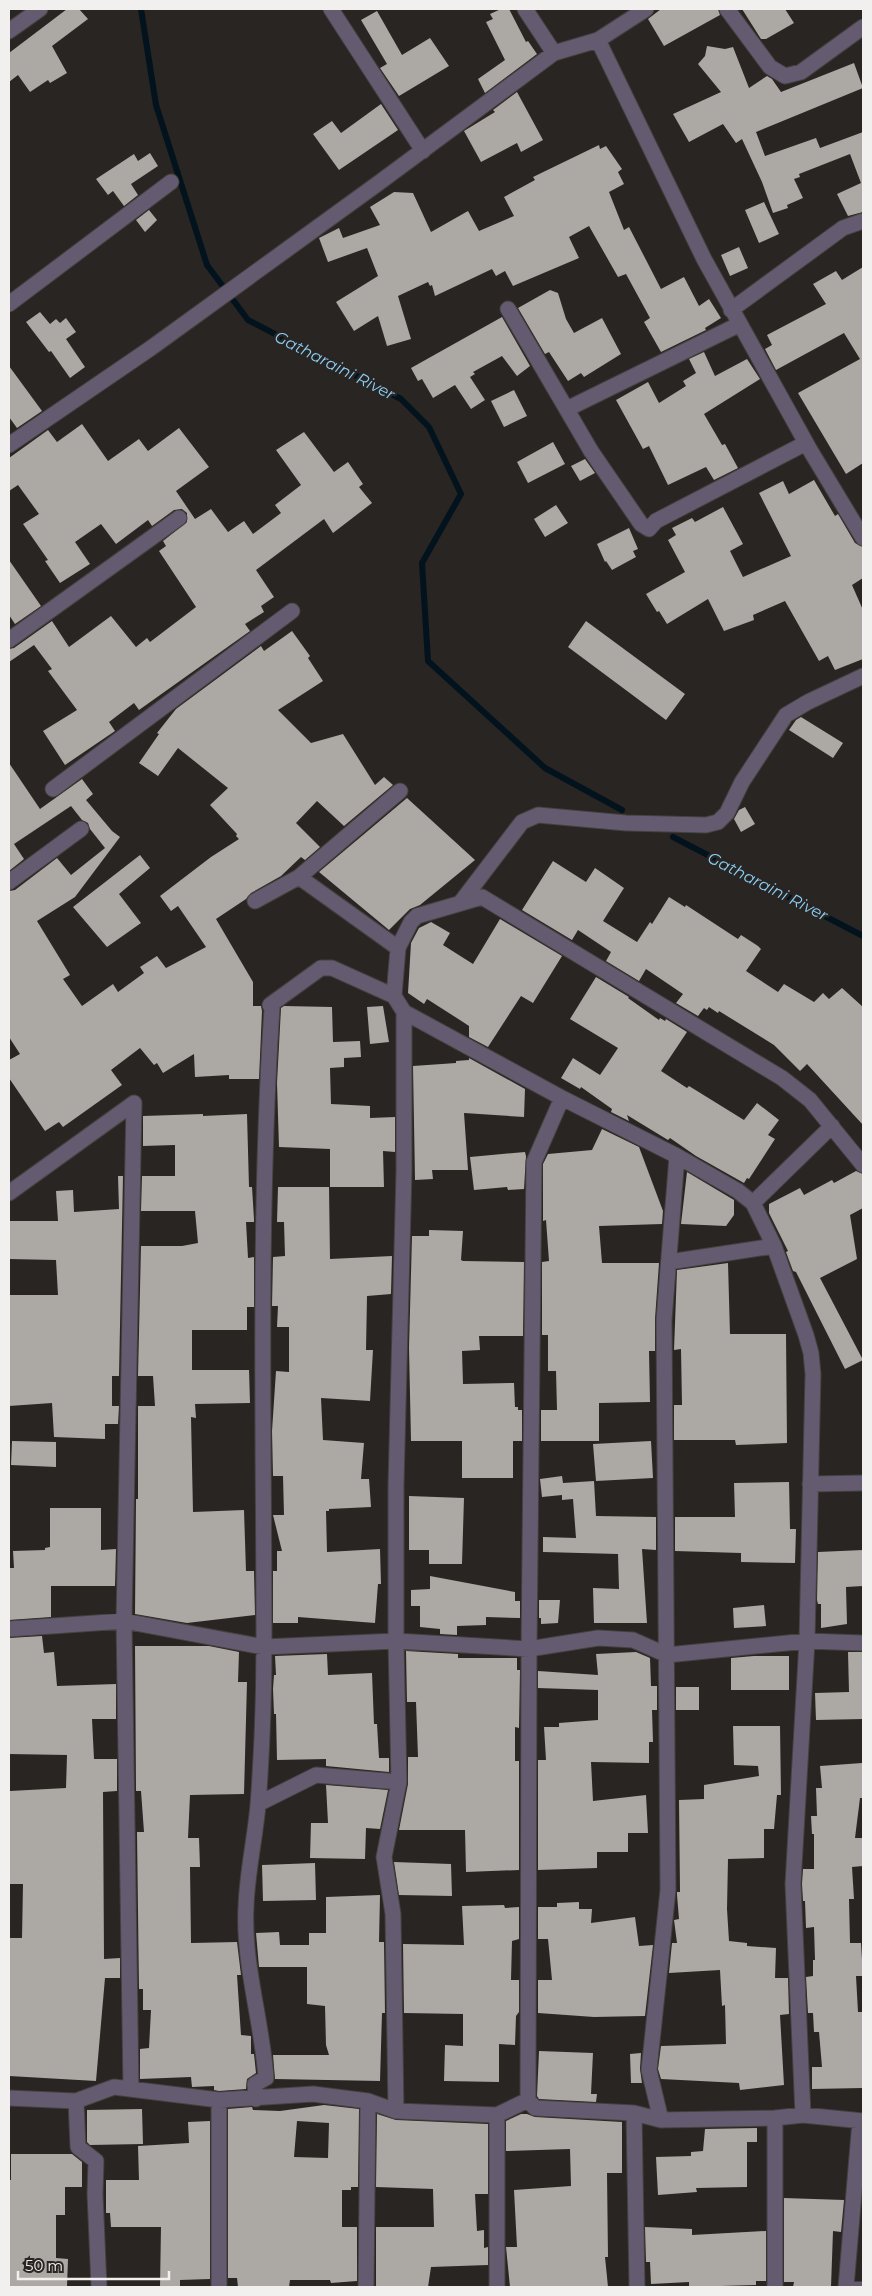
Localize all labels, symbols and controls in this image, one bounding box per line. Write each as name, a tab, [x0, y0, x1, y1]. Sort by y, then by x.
water label: Gatharaini River	[271, 327, 399, 404]
water label: Gatharaini River	[704, 848, 832, 925]
scale bar	[18, 2248, 169, 2280]
text: 50 m	[25, 2256, 63, 2275]

